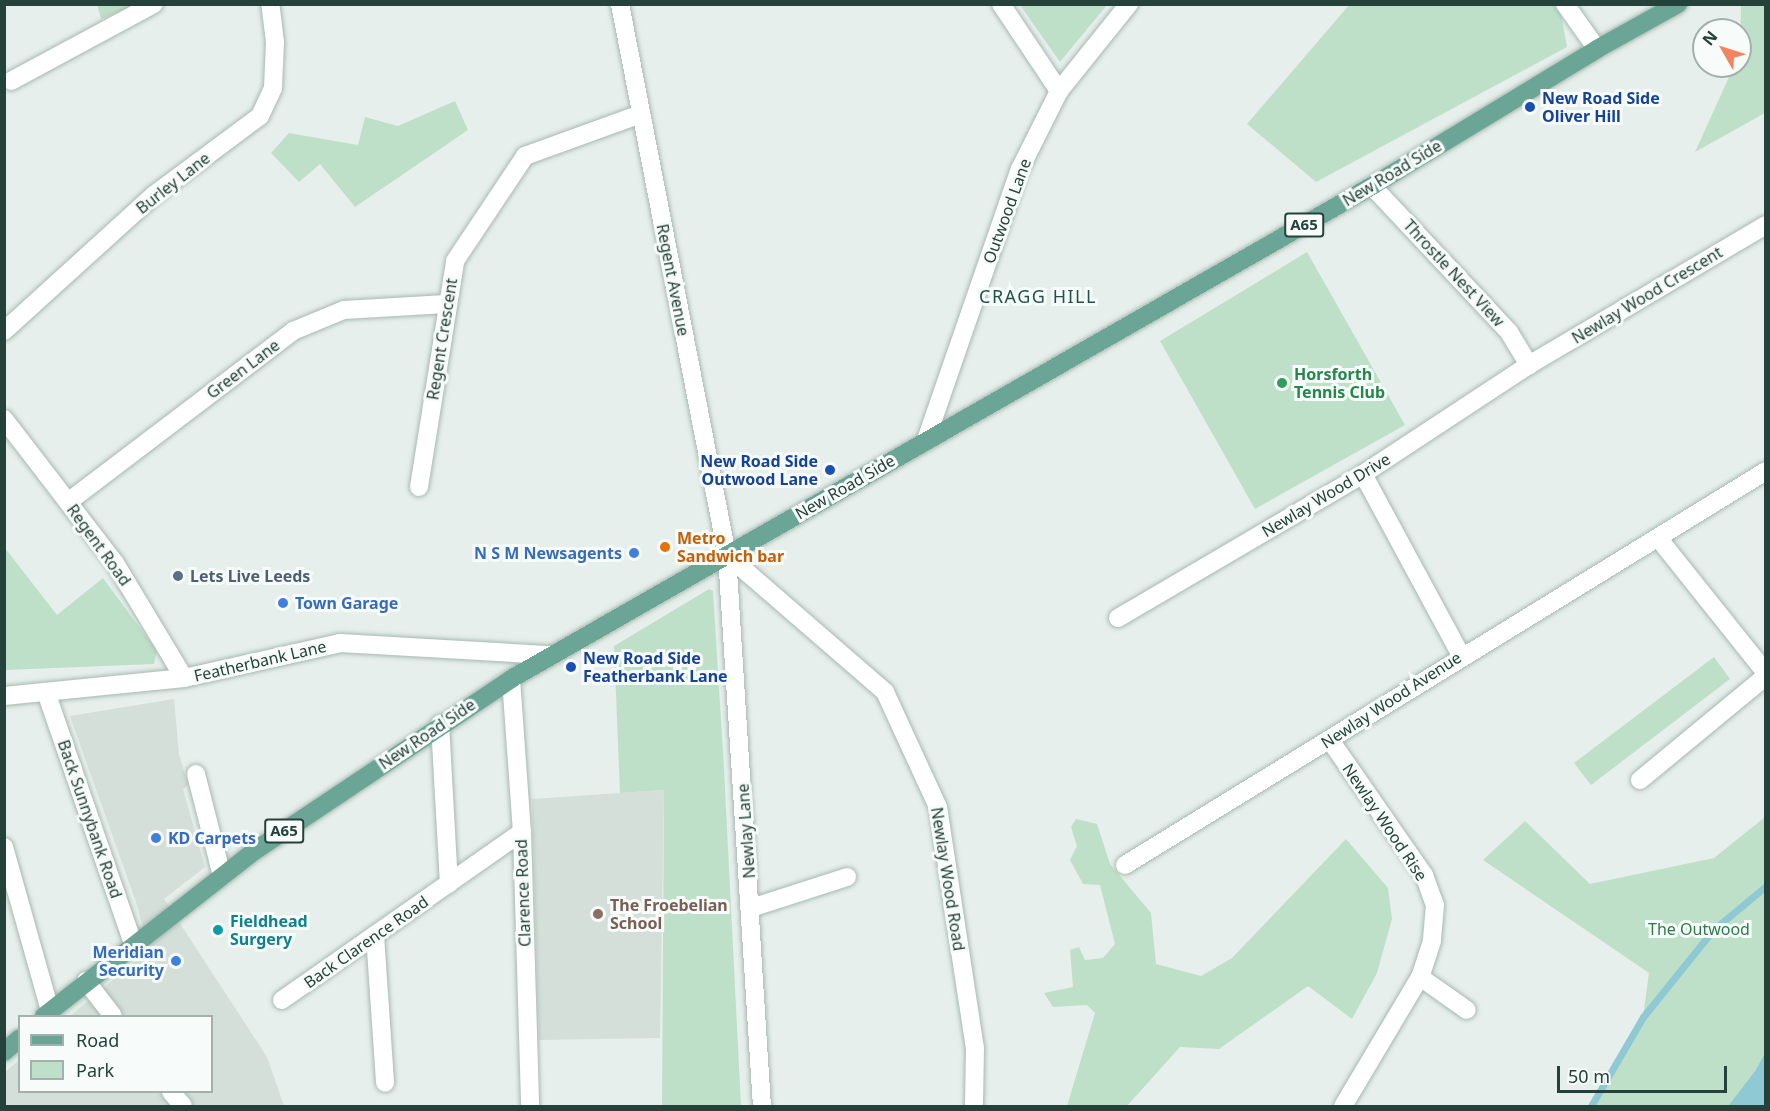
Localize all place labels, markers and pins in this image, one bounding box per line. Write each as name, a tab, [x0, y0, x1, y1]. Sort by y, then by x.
place label: New Road Side Oliver Hill	[1542, 88, 1660, 126]
marker: New Road Side Oliver Hill	[1523, 100, 1537, 114]
place label: Horsforth Tennis Club	[1294, 364, 1385, 402]
marker: Horsforth Tennis Club	[1275, 376, 1289, 390]
place label: New Road Side Outwood Lane	[700, 451, 818, 489]
marker: New Road Side Outwood Lane	[823, 463, 837, 477]
place label: Metro Sandwich bar	[677, 528, 784, 566]
marker: Metro Sandwich bar	[658, 540, 672, 554]
place label: N S M Newsagents	[474, 543, 622, 563]
marker: N S M Newsagents	[627, 546, 641, 560]
place label: Lets Live Leeds	[190, 566, 310, 586]
marker: Lets Live Leeds	[171, 569, 185, 583]
place label: Town Garage	[295, 593, 398, 613]
marker: Town Garage	[276, 596, 290, 610]
place label: New Road Side Featherbank Lane	[583, 648, 728, 686]
marker: New Road Side Featherbank Lane	[564, 660, 578, 674]
place label: KD Carpets	[168, 828, 256, 848]
marker: KD Carpets	[149, 831, 163, 845]
place label: The Froebelian School	[610, 895, 728, 933]
marker: The Froebelian School	[591, 907, 605, 921]
place label: Fieldhead Surgery	[230, 911, 308, 949]
marker: Fieldhead Surgery	[211, 923, 225, 937]
place label: Meridian Security	[93, 942, 164, 980]
marker: Meridian Security	[169, 954, 183, 968]

